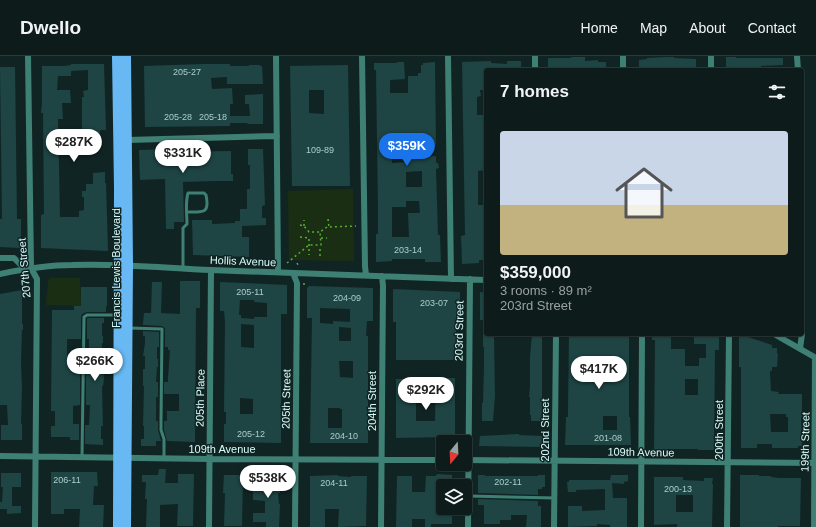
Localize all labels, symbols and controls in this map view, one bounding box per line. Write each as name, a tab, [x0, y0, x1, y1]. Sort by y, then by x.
text: Dwello	[20, 17, 81, 38]
text: Home	[581, 20, 618, 36]
text: Map	[640, 20, 667, 36]
text: About	[689, 20, 726, 36]
text: Contact	[748, 20, 796, 36]
house number: 205-27	[173, 67, 201, 77]
icon: filters	[766, 81, 788, 103]
text: 7 homes	[500, 82, 569, 101]
house number: 205-28	[164, 112, 192, 122]
house number: 205-18	[199, 112, 227, 122]
pin: $287K	[46, 129, 102, 163]
pin: $359K	[379, 133, 435, 167]
text: $287K	[55, 134, 93, 149]
text: $359K	[388, 138, 426, 153]
pin: $331K	[155, 140, 211, 174]
text: $331K	[164, 145, 202, 160]
house number: 109-89	[306, 145, 334, 155]
icon: home	[608, 157, 680, 229]
street label: Francis Lewis Boulevard	[110, 208, 122, 328]
street label: 207th Street	[15, 238, 33, 298]
house number: 203-14	[394, 245, 422, 255]
street label: Hollis Avenue	[210, 254, 276, 268]
text: $359,000	[500, 263, 571, 282]
text: 3 rooms · 89 m²	[500, 283, 592, 298]
house number: 205-11	[236, 287, 264, 297]
house number: 204-09	[333, 293, 361, 303]
house number: 203-07	[420, 298, 448, 308]
text: 203rd Street	[500, 298, 572, 313]
street label: 203rd Street	[452, 301, 466, 361]
pin: $266K	[67, 348, 123, 382]
text: $266K	[76, 353, 114, 368]
pin: $417K	[571, 356, 627, 390]
text: $417K	[580, 361, 618, 376]
street label: 205th Place	[193, 369, 207, 427]
street label: 205th Street	[279, 369, 293, 429]
street label: 204th Street	[366, 371, 378, 431]
pin: $292K	[398, 377, 454, 411]
text: $292K	[407, 382, 445, 397]
street label: 202nd Street	[539, 399, 551, 462]
street label: 200th Street	[713, 400, 725, 460]
street label: 199th Street	[798, 412, 812, 472]
house number: 205-12	[237, 429, 265, 439]
house number: 204-10	[330, 431, 358, 441]
house number: 201-08	[594, 433, 622, 443]
north arrow	[436, 435, 472, 471]
map controls	[436, 435, 472, 515]
street label: 109th Avenue	[188, 443, 256, 455]
street label: 109th Avenue	[607, 445, 675, 459]
pin: $538K	[240, 465, 296, 499]
text: $538K	[249, 470, 287, 485]
house number: 206-11	[53, 475, 81, 485]
house number: 202-11	[494, 477, 522, 487]
house number: 204-11	[320, 478, 348, 488]
button: layers	[436, 479, 472, 515]
house number: 200-13	[664, 484, 692, 494]

